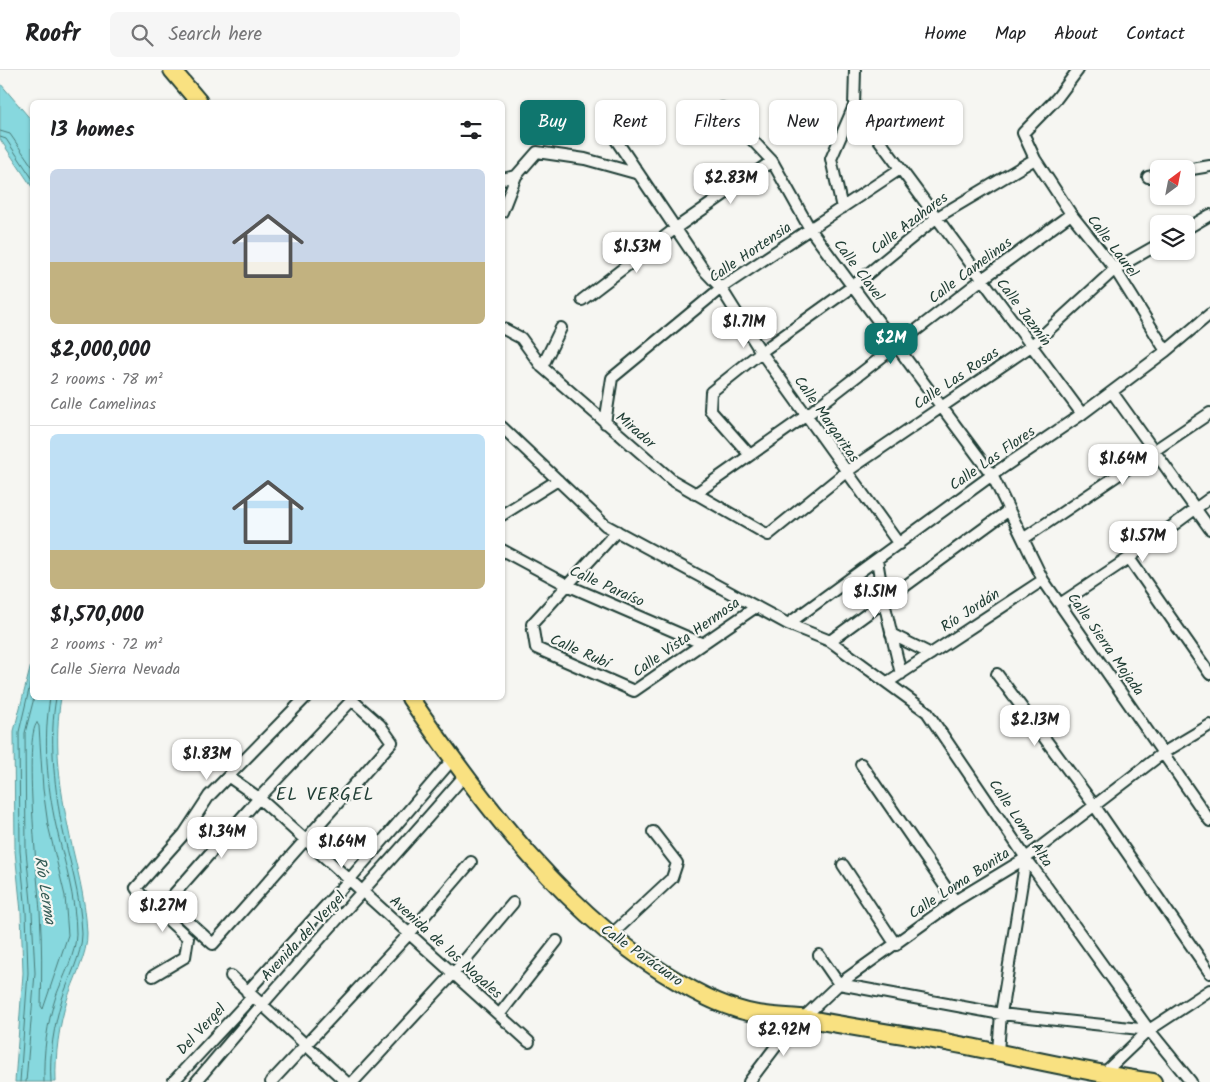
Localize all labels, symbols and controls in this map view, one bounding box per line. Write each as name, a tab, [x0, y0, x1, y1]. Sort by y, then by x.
search box	[110, 12, 460, 57]
text: Roofr	[25, 15, 80, 54]
text: Search here	[168, 20, 262, 50]
text: Home	[924, 20, 967, 49]
text: Map	[995, 20, 1026, 49]
text: About	[1054, 20, 1098, 49]
text: Contact	[1126, 20, 1185, 49]
icon: search	[128, 21, 156, 49]
chip: Buy	[520, 100, 585, 145]
chip: Rent	[595, 100, 666, 145]
chip: Filters	[676, 100, 759, 145]
chip: New	[769, 100, 837, 145]
chip: Apartment	[847, 100, 963, 145]
text: 13 homes	[50, 114, 135, 147]
icon: filters	[457, 116, 485, 144]
north arrow	[1150, 160, 1195, 205]
map controls	[1150, 160, 1195, 260]
pin: $2.83M	[690, 162, 772, 205]
text: $2.83M	[705, 166, 757, 191]
street label: Calle Azahares	[866, 186, 954, 261]
icon: home	[223, 201, 313, 291]
street label: Calle Laurel	[1080, 210, 1144, 284]
button: layers	[1150, 215, 1195, 260]
street label: Calle Hortensia	[704, 216, 797, 289]
street label: Calle Camelinas	[924, 231, 1018, 310]
pin: $1.53M	[596, 232, 678, 274]
street label: Calle Clavel	[827, 234, 890, 307]
text: $1.53M	[613, 235, 661, 260]
street label: Calle Jazmín	[989, 273, 1057, 352]
pin: $1.71M	[703, 306, 785, 349]
text: $1.71M	[723, 310, 765, 335]
pin: $2M	[867, 322, 915, 365]
text: $2M	[876, 326, 906, 351]
text: $2,000,000	[50, 334, 150, 367]
street label: Calle Las Rosas	[909, 341, 1005, 416]
text: 2 rooms · 78 m²	[50, 367, 163, 392]
street label: Calle Margaritas	[787, 371, 866, 469]
text: Calle Camelinas	[50, 392, 156, 417]
street label: Mirador	[610, 406, 662, 456]
street label: Calle Las Flores	[945, 420, 1041, 497]
pin: $1.64M	[1082, 444, 1164, 486]
text: $1.64M	[1099, 447, 1147, 472]
icon: home	[223, 467, 313, 557]
pin: $1.57M	[1102, 520, 1184, 563]
text: $1.57M	[1120, 524, 1166, 549]
street label: Calle Paraíso	[565, 560, 648, 614]
pin: $1.51M	[834, 576, 916, 619]
text: $1.51M	[853, 580, 897, 605]
street label: Río Jordán	[936, 583, 1005, 639]
street label: Calle Sierra Mojada	[1061, 588, 1150, 701]
street label: Calle Vista Hermosa	[628, 592, 745, 684]
text: $1,570,000	[50, 599, 143, 632]
street label: Calle Rubí	[546, 628, 616, 677]
text: 2 rooms · 72 m²	[50, 632, 162, 657]
text: Calle Sierra Nevada	[50, 657, 180, 682]
pin: $2.13M	[994, 704, 1076, 747]
text: $2.13M	[1011, 708, 1059, 733]
pin: $1.83M	[166, 738, 248, 781]
text: $1.83M	[183, 742, 231, 767]
street label: Calle Loma Alta	[982, 775, 1059, 872]
district label: EL VERGEL	[276, 781, 374, 810]
pin: $1.34M	[181, 816, 263, 859]
text: $1.34M	[198, 820, 246, 845]
pin: $1.64M	[301, 826, 383, 869]
text: $1.64M	[318, 830, 366, 855]
street label: Calle Loma Bonita	[904, 842, 1015, 926]
water label: Río Lerma	[27, 855, 62, 927]
street label: Avenida del Vergel	[256, 886, 352, 987]
pin: $1.27M	[122, 890, 204, 933]
street label: Avenida de los Nogales	[383, 890, 508, 1006]
text: $1.27M	[139, 894, 187, 919]
street label: Calle Parácuaro	[595, 918, 688, 993]
street label: Del Vergel	[171, 998, 232, 1061]
pin: $2.92M	[743, 1014, 825, 1057]
text: $2.92M	[758, 1018, 810, 1043]

